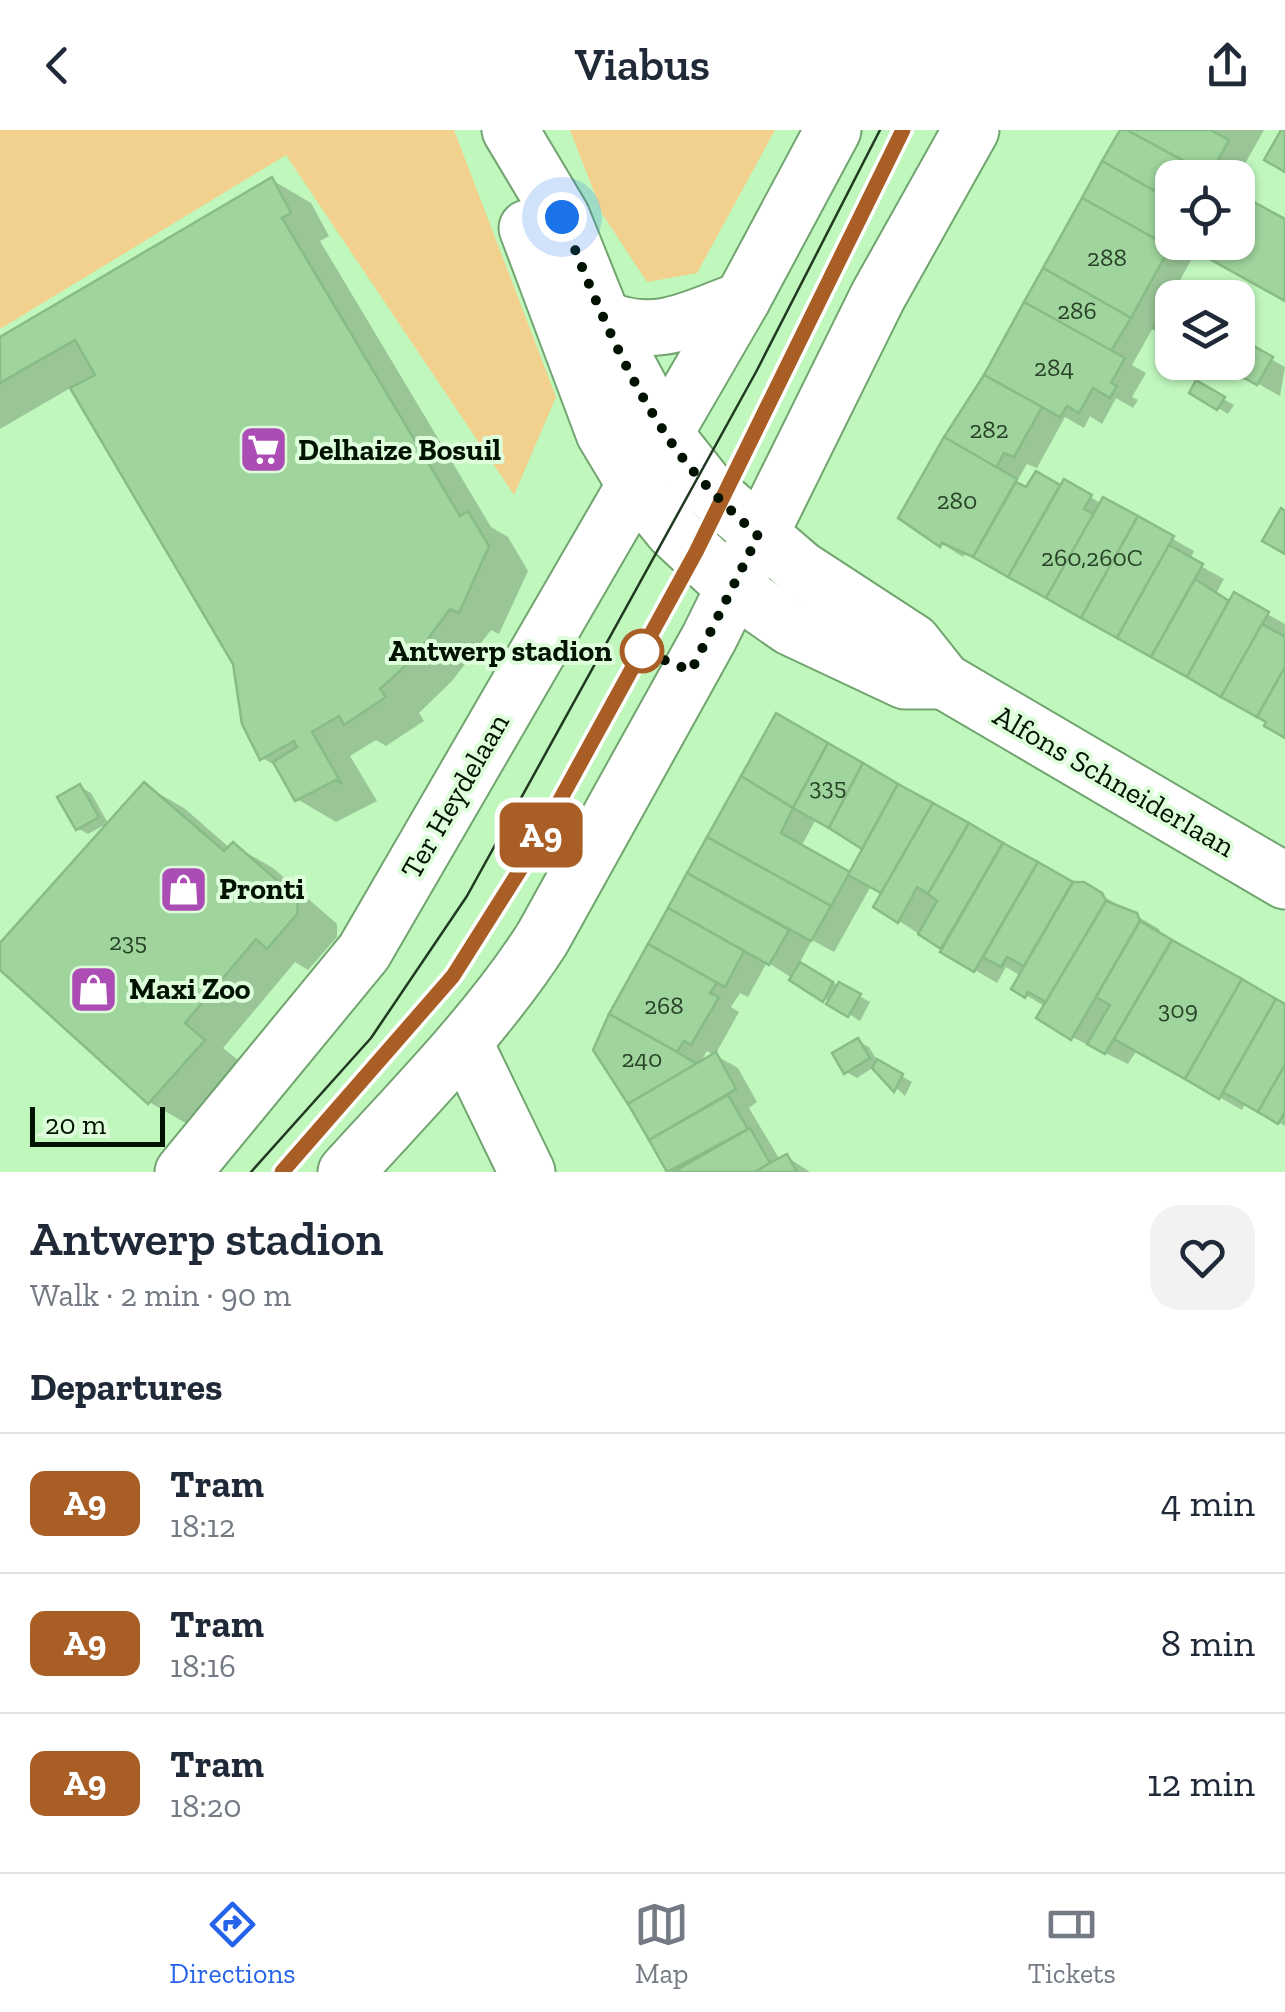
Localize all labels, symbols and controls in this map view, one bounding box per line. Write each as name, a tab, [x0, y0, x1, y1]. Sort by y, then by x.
icon: back	[30, 38, 85, 93]
text: Viabus	[575, 38, 710, 92]
icon: share	[1200, 38, 1255, 93]
map controls	[1155, 160, 1255, 380]
button: locate	[1155, 160, 1255, 260]
your location	[537, 192, 587, 242]
house number: 288	[1087, 242, 1127, 272]
button: layers	[1155, 280, 1255, 380]
house number: 286	[1057, 295, 1097, 325]
house number: 284	[1034, 352, 1074, 382]
house number: 282	[969, 414, 1009, 444]
supermarket icon: Delhaize Bosuil	[237, 424, 289, 476]
place label: Delhaize Bosuil	[298, 432, 502, 468]
house number: 280	[937, 485, 977, 515]
house number: 260,260C	[1041, 542, 1143, 572]
marker: Antwerp stadion	[621, 630, 663, 672]
place label: Antwerp stadion	[389, 633, 612, 669]
street label: Alfons Schneiderlaan	[987, 697, 1241, 865]
street label: Ter Heydelaan	[393, 707, 517, 885]
house number: 335	[809, 771, 847, 801]
line badge: A9	[496, 802, 586, 868]
text: A9	[520, 814, 562, 856]
shop icon: Pronti	[158, 863, 210, 915]
place label: Pronti	[219, 871, 305, 907]
house number: 235	[109, 926, 147, 956]
shop icon: Maxi Zoo	[68, 963, 120, 1015]
place label: Maxi Zoo	[129, 971, 251, 1007]
house number: 268	[644, 990, 684, 1020]
house number: 309	[1158, 994, 1198, 1024]
house number: 240	[622, 1043, 662, 1073]
scale bar	[30, 1102, 165, 1146]
text: 20 m	[45, 1108, 106, 1141]
button: heart	[1150, 1205, 1255, 1310]
text: Antwerp stadion	[30, 1210, 383, 1267]
text: Walk · 2 min · 90 m	[30, 1276, 291, 1314]
text: Departures	[30, 1364, 222, 1410]
text: Tram	[170, 1461, 264, 1507]
text: 4 min	[1161, 1480, 1255, 1526]
text: A9	[64, 1482, 106, 1524]
text: 18:12	[170, 1507, 236, 1545]
text: Tram	[170, 1601, 264, 1647]
text: 8 min	[1161, 1620, 1255, 1666]
text: A9	[64, 1622, 106, 1664]
text: 18:16	[170, 1647, 236, 1685]
text: Tram	[170, 1741, 264, 1787]
text: 12 min	[1147, 1760, 1255, 1806]
text: A9	[64, 1762, 106, 1804]
text: 18:20	[170, 1787, 242, 1825]
tab: Directions	[169, 1897, 296, 1990]
tab: Map	[634, 1897, 689, 1990]
tab: Tickets	[1028, 1897, 1116, 1990]

